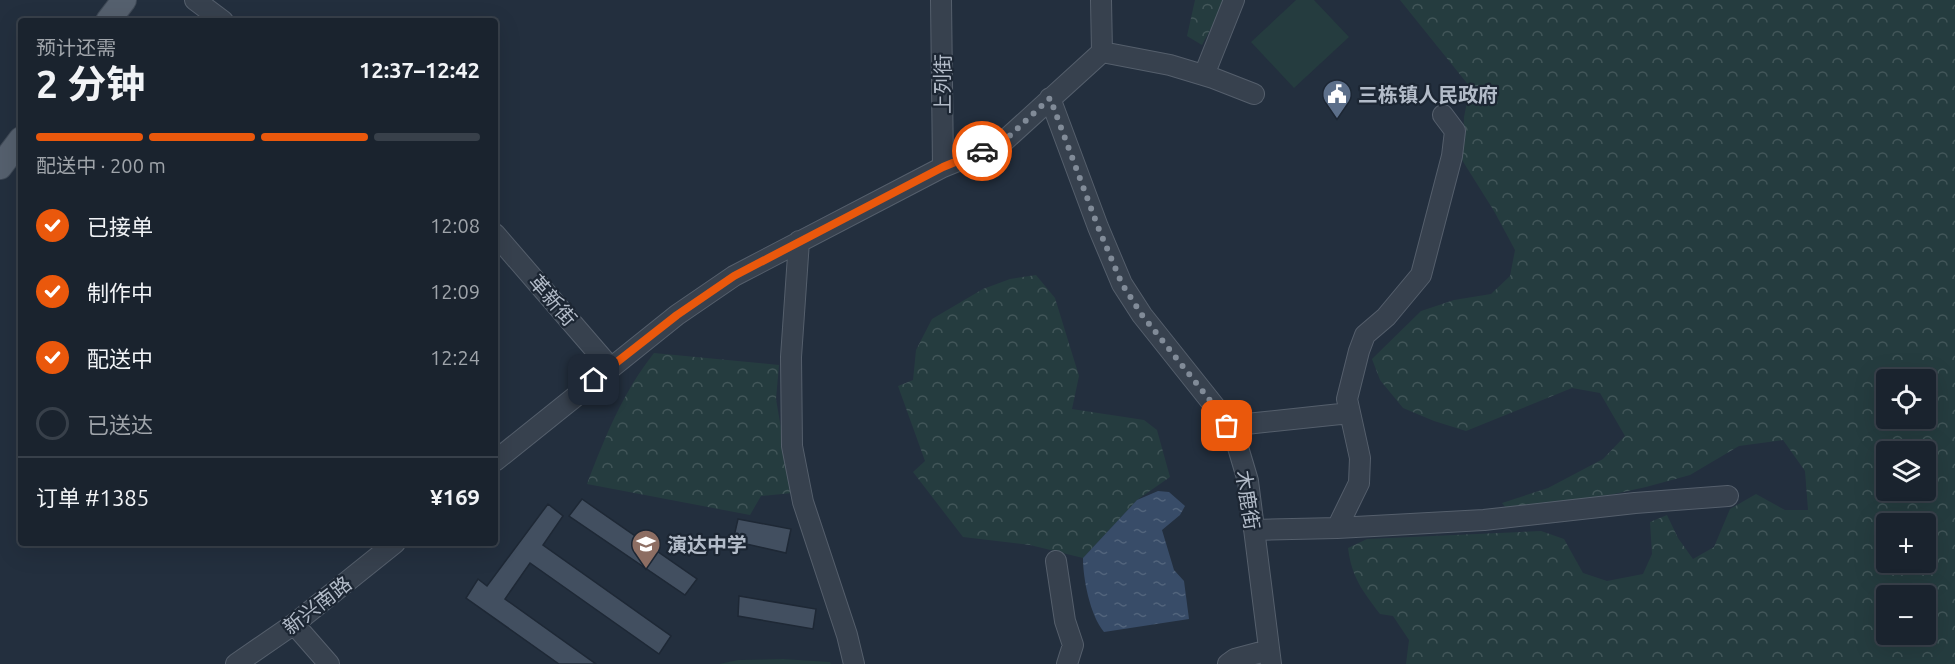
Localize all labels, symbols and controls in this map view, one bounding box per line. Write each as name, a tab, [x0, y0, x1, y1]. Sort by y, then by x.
text: 预计还需	[36, 36, 116, 59]
street label: 上列街	[931, 54, 954, 114]
text: 12:37–12:42	[359, 57, 480, 82]
text: 2 分钟	[36, 62, 145, 105]
public building icon: 三栋镇人民政府	[1321, 78, 1353, 120]
place label: 三栋镇人民政府	[1358, 83, 1498, 106]
courier	[952, 121, 1012, 181]
icon: car	[966, 135, 999, 168]
text: 配送中 · 200 m	[36, 154, 166, 177]
icon: check	[36, 209, 69, 242]
text: 已接单	[87, 214, 153, 239]
text: 12:08	[430, 214, 480, 237]
street label: 革新街	[525, 270, 581, 330]
icon: check	[36, 275, 69, 308]
text: 制作中	[87, 280, 153, 305]
text: 12:09	[430, 280, 480, 303]
icon: check	[36, 341, 69, 374]
text: 配送中	[87, 346, 153, 371]
text: 12:24	[430, 346, 480, 369]
pin	[568, 354, 619, 405]
icon: home	[577, 363, 610, 396]
map controls	[1876, 369, 1936, 645]
button: locate	[1876, 369, 1936, 429]
pin	[1201, 400, 1252, 451]
icon: bag	[1210, 409, 1243, 442]
text: 已送达	[87, 412, 153, 437]
button: layers	[1876, 441, 1936, 501]
street label: 木鹿街	[1232, 469, 1264, 531]
text: ¥169	[430, 484, 480, 509]
text: 订单 #1385	[36, 485, 149, 510]
button: +	[1876, 513, 1936, 573]
school or university icon: 演达中学	[630, 528, 662, 570]
place label: 演达中学	[667, 533, 747, 556]
street label: 新兴南路	[278, 571, 356, 639]
button: −	[1876, 585, 1936, 645]

